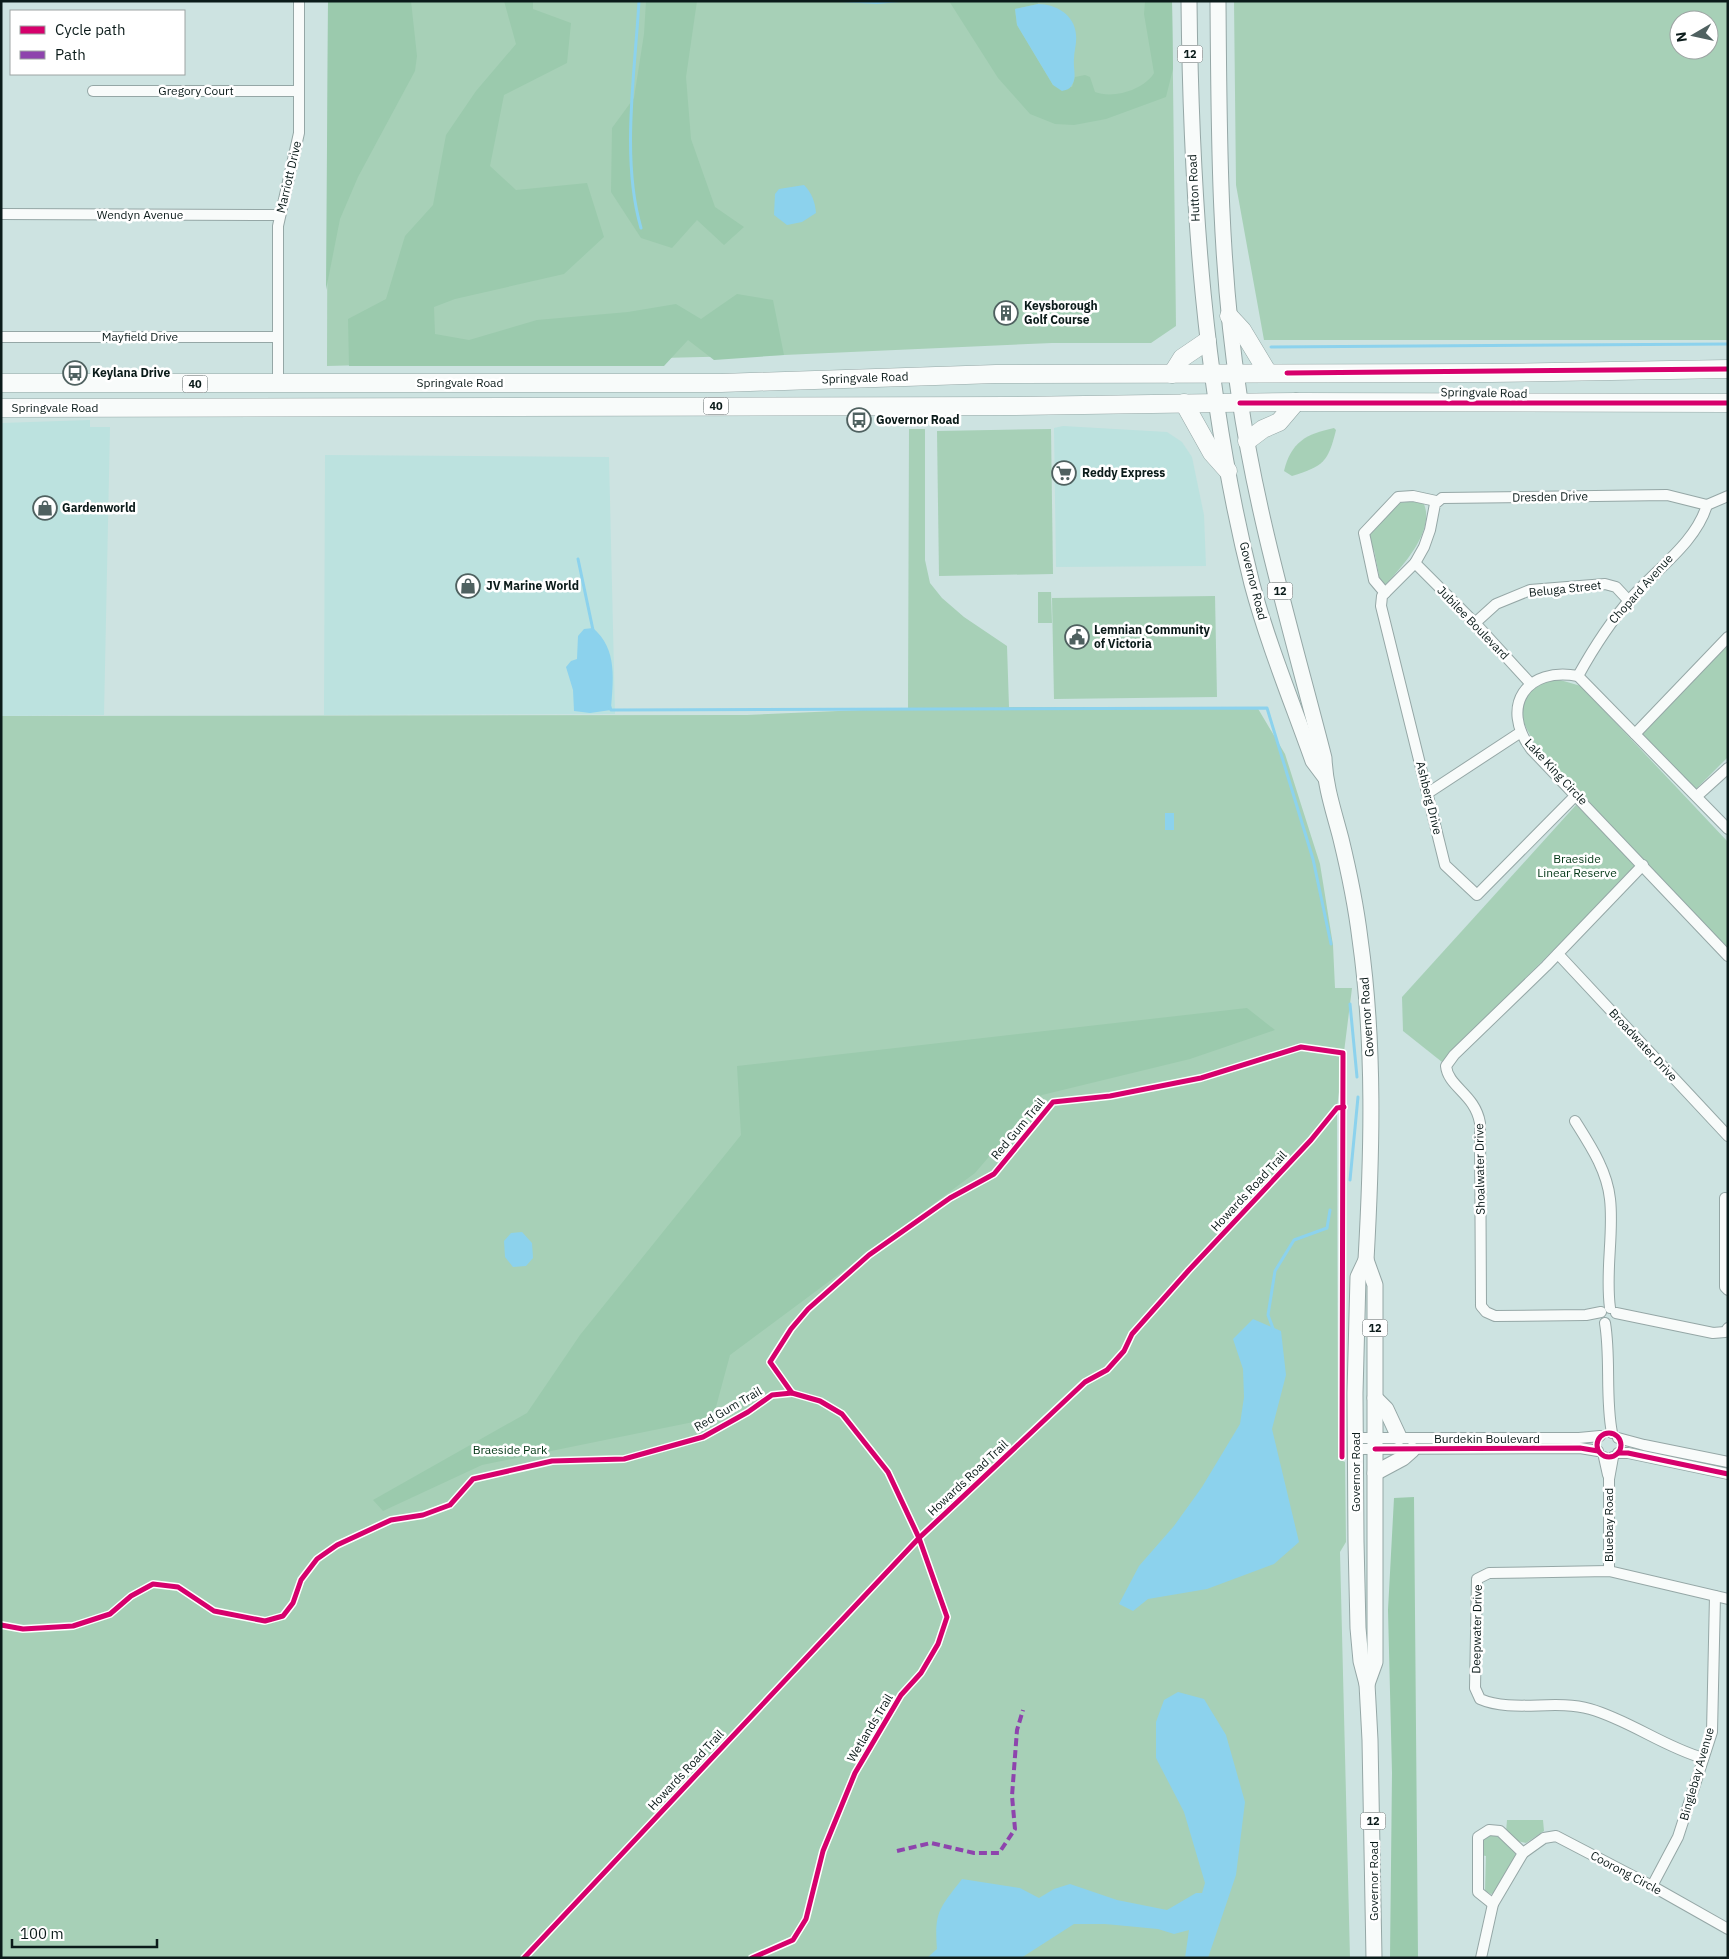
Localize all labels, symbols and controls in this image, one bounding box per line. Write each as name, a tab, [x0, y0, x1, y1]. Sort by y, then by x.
legend	[10, 10, 185, 75]
north arrow	[1669, 10, 1719, 60]
text: Cycle path	[55, 20, 126, 39]
text: N	[1671, 31, 1691, 43]
text: Path	[55, 45, 86, 64]
road number: 12	[1178, 46, 1202, 62]
street label: Gregory Court	[158, 83, 234, 98]
street label: Marriott Drive	[273, 139, 304, 214]
street label: Hutton Road	[1184, 154, 1203, 222]
street label: Wendyn Avenue	[97, 207, 184, 222]
place label: Keysborough Golf Course	[1024, 298, 1098, 327]
building icon: Keysborough Golf Course	[993, 300, 1019, 326]
street label: Mayfield Drive	[102, 329, 179, 344]
bus stop icon: Keylana Drive	[62, 360, 88, 386]
place label: Keylana Drive	[92, 365, 170, 380]
street label: Springvale Road	[821, 368, 909, 387]
street label: Springvale Road	[417, 375, 503, 390]
road number: 40	[182, 376, 208, 392]
street label: Springvale Road	[1440, 384, 1528, 401]
road number: 40	[704, 398, 728, 414]
street label: Springvale Road	[12, 400, 98, 415]
bus stop icon: Governor Road	[846, 407, 872, 433]
place label: Governor Road	[876, 412, 960, 427]
supermarket icon: Reddy Express	[1051, 460, 1077, 486]
place label: Reddy Express	[1082, 465, 1165, 480]
street label: Dresden Drive	[1512, 488, 1588, 505]
shop icon: Gardenworld	[32, 495, 58, 521]
place label: Gardenworld	[62, 500, 136, 515]
street label: Governor Road	[1237, 540, 1270, 622]
street label: Chopard Avenue	[1605, 550, 1676, 627]
shop icon: JV Marine World	[455, 573, 481, 599]
street label: Beluga Street	[1528, 577, 1602, 600]
place label: JV Marine World	[486, 578, 579, 593]
road number: 12	[1268, 582, 1292, 600]
street label: Jubilee Boulevard	[1434, 583, 1512, 663]
place label: Lemnian Community of Victoria	[1094, 622, 1210, 651]
public building icon: Lemnian Community of Victoria	[1064, 624, 1090, 650]
street label: Lake King Circle	[1522, 735, 1591, 808]
street label: Ashberg Drive	[1413, 760, 1446, 836]
park label: Braeside Linear Reserve	[1537, 851, 1617, 880]
street label: Governor Road	[1356, 977, 1377, 1058]
street label: Broadwater Drive	[1606, 1005, 1681, 1084]
street label: Red Gum Trail	[988, 1095, 1048, 1162]
street label: Shoalwater Drive	[1471, 1123, 1488, 1215]
street label: Howards Road Trail	[1208, 1147, 1290, 1234]
road number: 12	[1362, 1320, 1388, 1336]
street label: Red Gum Trail	[691, 1383, 764, 1434]
street label: Burdekin Boulevard	[1434, 1431, 1540, 1446]
street label: Governor Road	[1348, 1432, 1363, 1512]
street label: Howards Road Trail	[924, 1437, 1011, 1519]
park label: Braeside Park	[473, 1442, 548, 1457]
street label: Bluebay Road	[1601, 1488, 1616, 1562]
street label: Deepwater Drive	[1468, 1584, 1485, 1674]
street label: Wetlands Trail	[843, 1691, 896, 1765]
street label: Binglebay Avenue	[1676, 1725, 1717, 1822]
street label: Howards Road Trail	[645, 1726, 727, 1813]
road number: 12	[1360, 1812, 1386, 1830]
street label: Governor Road	[1366, 1841, 1381, 1921]
street label: Coorong Circle	[1588, 1847, 1665, 1898]
scale bar	[12, 1916, 158, 1948]
text: 100 m	[20, 1924, 64, 1943]

